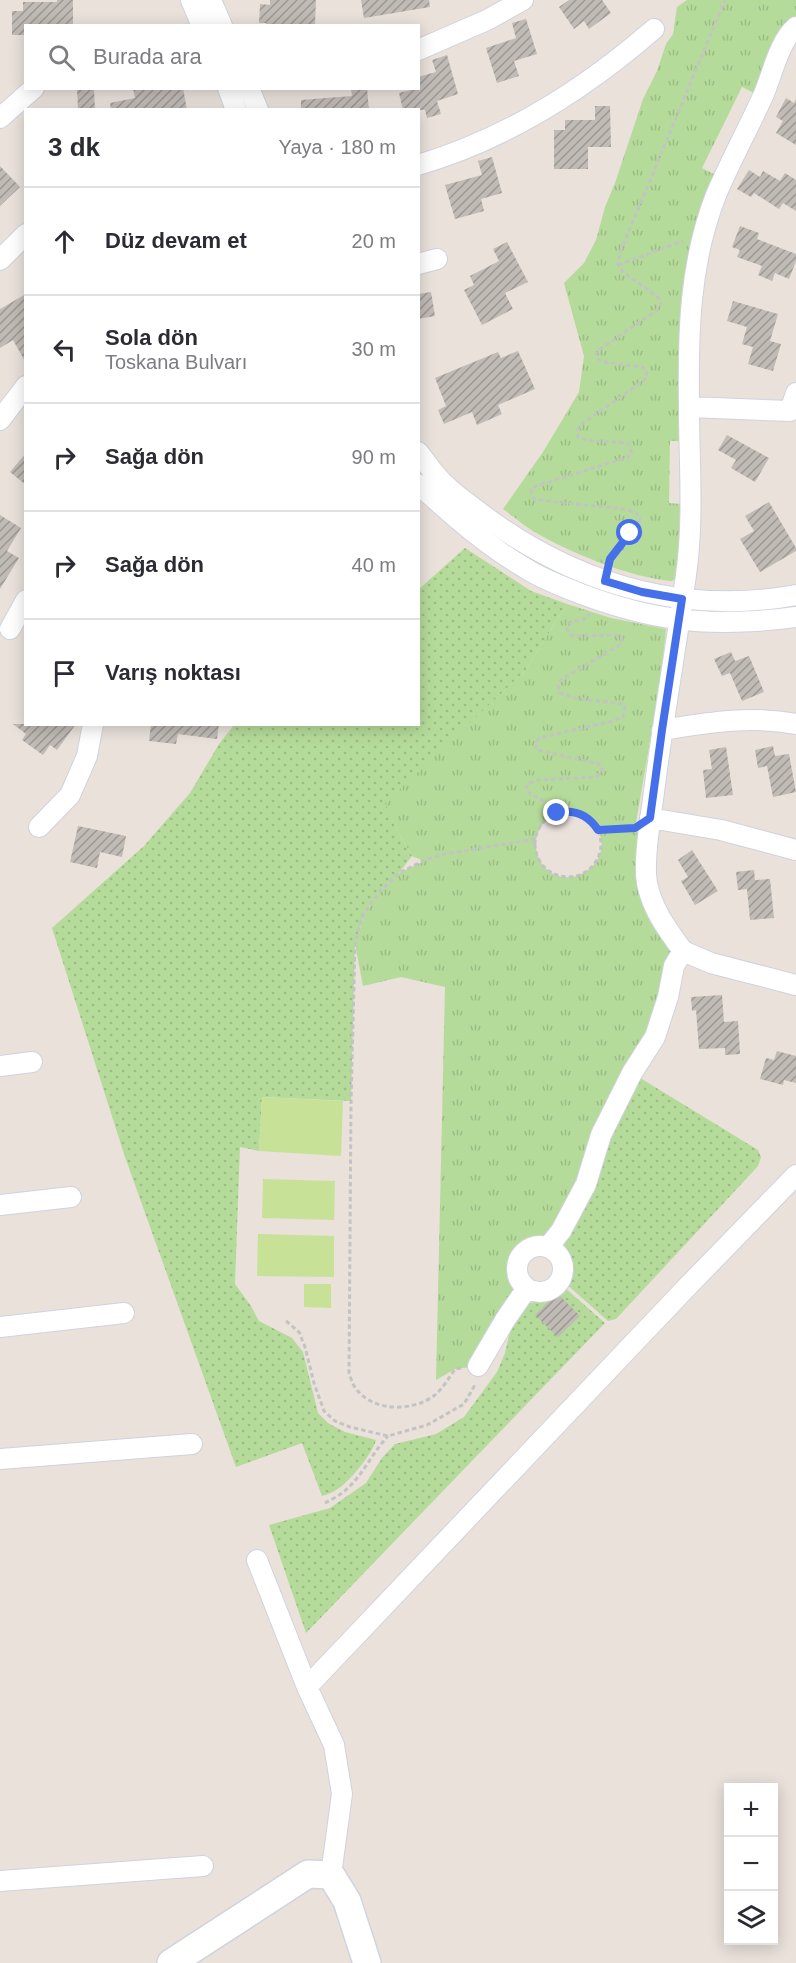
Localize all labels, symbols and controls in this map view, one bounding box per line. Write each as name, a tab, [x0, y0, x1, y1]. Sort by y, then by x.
search box	[24, 24, 420, 90]
icon: search	[45, 41, 78, 74]
text: Burada ara	[93, 44, 202, 69]
text: 3 dk	[48, 132, 100, 162]
text: Yaya · 180 m	[279, 136, 396, 158]
icon: ahead	[48, 225, 81, 258]
text: Düz devam et	[105, 228, 247, 253]
text: 20 m	[352, 230, 396, 252]
text: Sola dön	[105, 325, 198, 350]
icon: left	[48, 333, 81, 366]
text: 30 m	[352, 338, 396, 360]
text: Toskana Bulvarı	[105, 351, 247, 373]
icon: right	[48, 441, 81, 474]
text: Sağa dön	[105, 444, 204, 469]
text: 90 m	[352, 446, 396, 468]
route start	[616, 519, 642, 545]
icon: right	[48, 549, 81, 582]
text: Sağa dön	[105, 552, 204, 577]
text: 40 m	[352, 554, 396, 576]
icon: arrive	[48, 657, 81, 690]
text: Varış noktası	[105, 660, 241, 685]
route end	[543, 799, 569, 825]
map controls	[724, 1783, 778, 1945]
button: +	[724, 1783, 778, 1837]
button: −	[724, 1837, 778, 1891]
button: layers	[724, 1891, 778, 1945]

